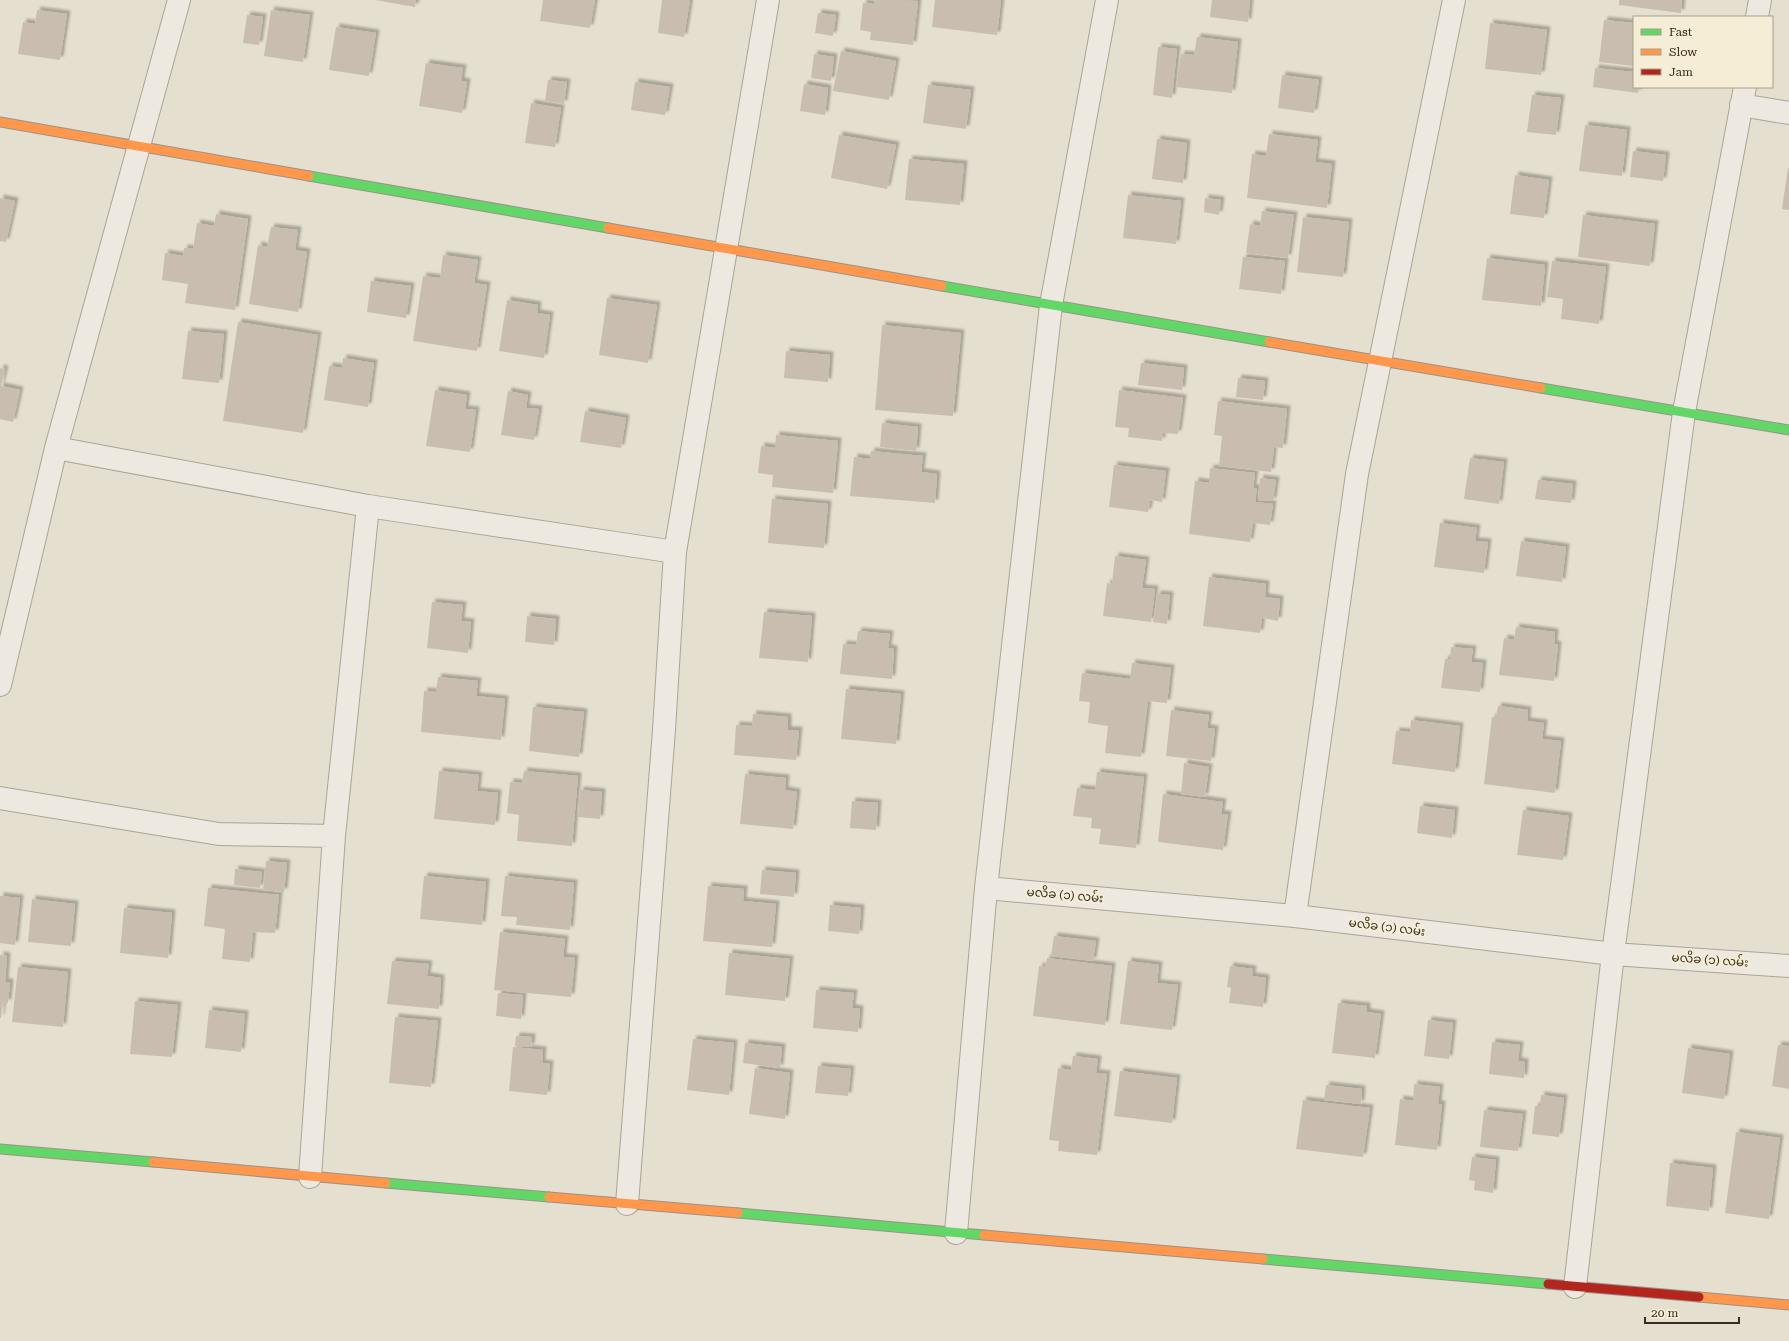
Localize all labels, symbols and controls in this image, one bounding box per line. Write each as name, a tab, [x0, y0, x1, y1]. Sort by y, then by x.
legend	[1633, 16, 1773, 88]
text: Fast	[1669, 25, 1693, 39]
text: Slow	[1669, 45, 1697, 59]
text: Jam	[1669, 65, 1693, 79]
street label: မလိခ (၁) လမ်း	[1026, 883, 1104, 905]
street label: မလိခ (၁) လမ်း	[1348, 913, 1426, 939]
street label: မလိခ (၁) လမ်း	[1671, 948, 1749, 970]
scale bar	[1645, 1299, 1739, 1325]
text: 20 m	[1651, 1306, 1678, 1320]

